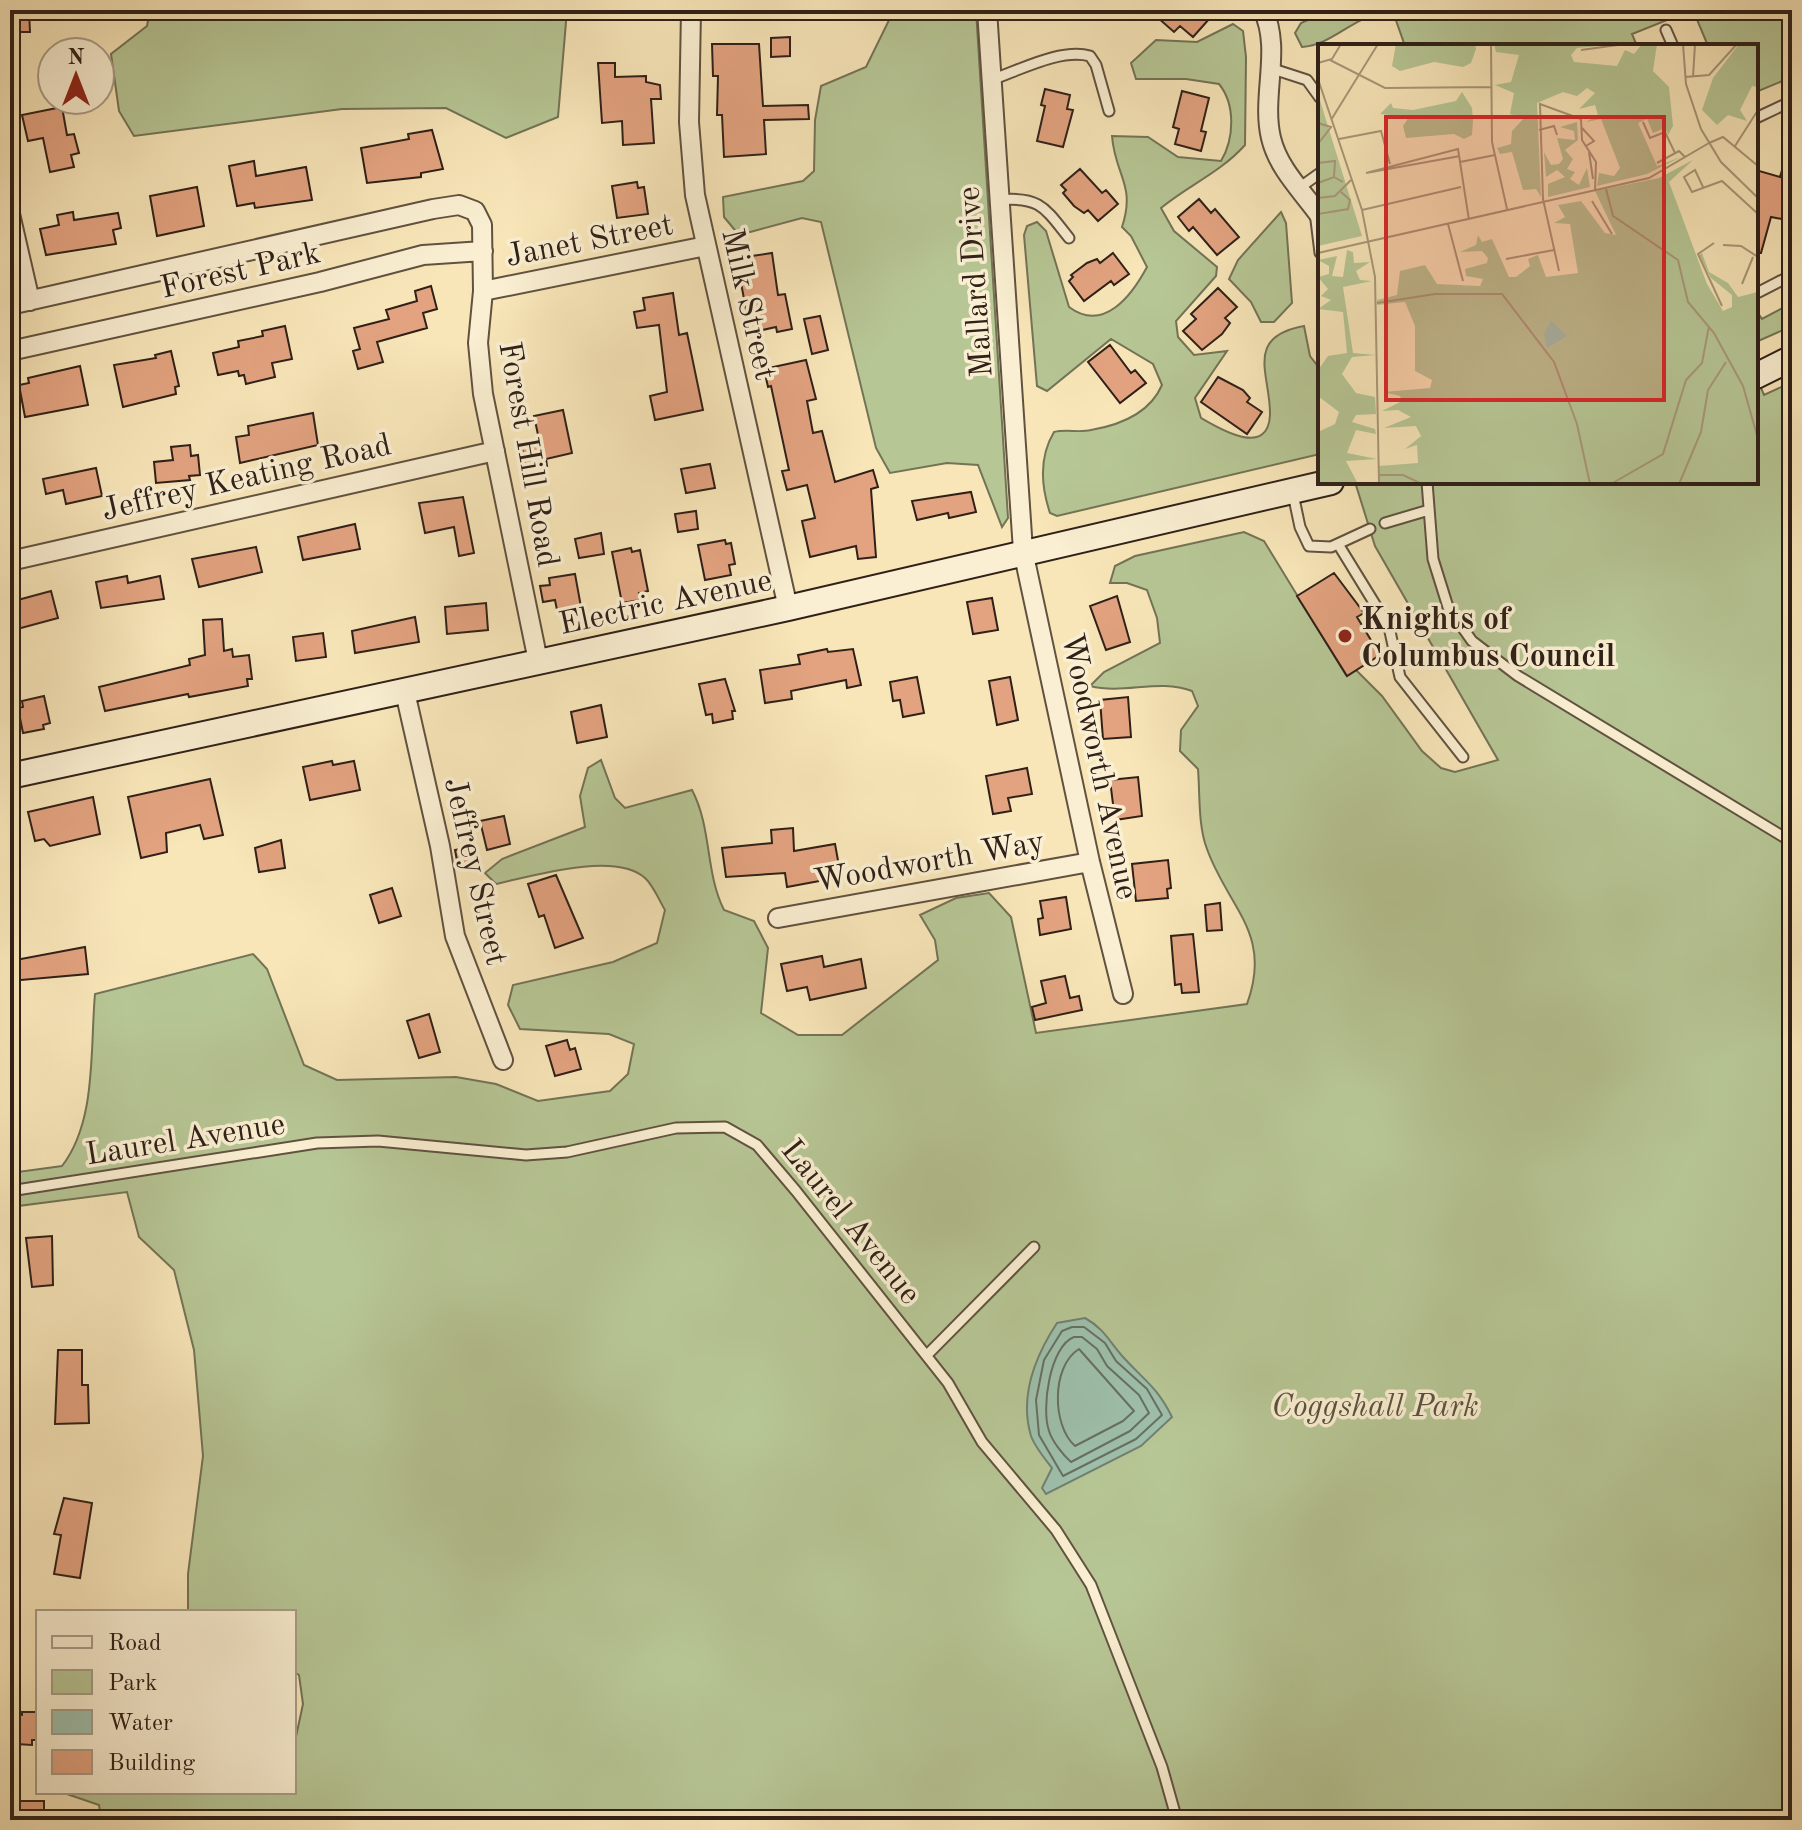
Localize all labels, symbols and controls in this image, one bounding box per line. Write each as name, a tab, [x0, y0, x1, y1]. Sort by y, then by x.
north arrow	[36, 36, 116, 116]
inset map	[1318, 44, 1758, 484]
text: N	[68, 47, 85, 69]
street label: Mallard Drive	[954, 185, 1000, 378]
street label: Janet Street	[503, 210, 676, 274]
street label: Milk Street	[714, 226, 780, 384]
street label: Forest Park	[158, 238, 324, 306]
street label: Forest Hill Road	[491, 339, 563, 570]
street label: Jeffrey Keating Road	[99, 430, 395, 528]
street label: Electric Avenue	[556, 566, 775, 642]
place label: Knights of Columbus Council	[1361, 605, 1616, 674]
marker: Knights of Columbus Council	[1336, 627, 1354, 645]
street label: Woodworth Avenue	[1054, 631, 1142, 903]
street label: Jeffrey Street	[437, 775, 511, 969]
street label: Woodworth Way	[812, 827, 1047, 899]
street label: Laurel Avenue	[83, 1109, 287, 1173]
street label: Laurel Avenue	[774, 1135, 925, 1311]
park label: Coggshall Park	[1271, 1392, 1479, 1424]
legend	[36, 1610, 296, 1794]
text: Road	[108, 1632, 161, 1656]
text: Park	[108, 1672, 157, 1696]
text: Water	[108, 1712, 173, 1736]
text: Building	[108, 1752, 195, 1776]

